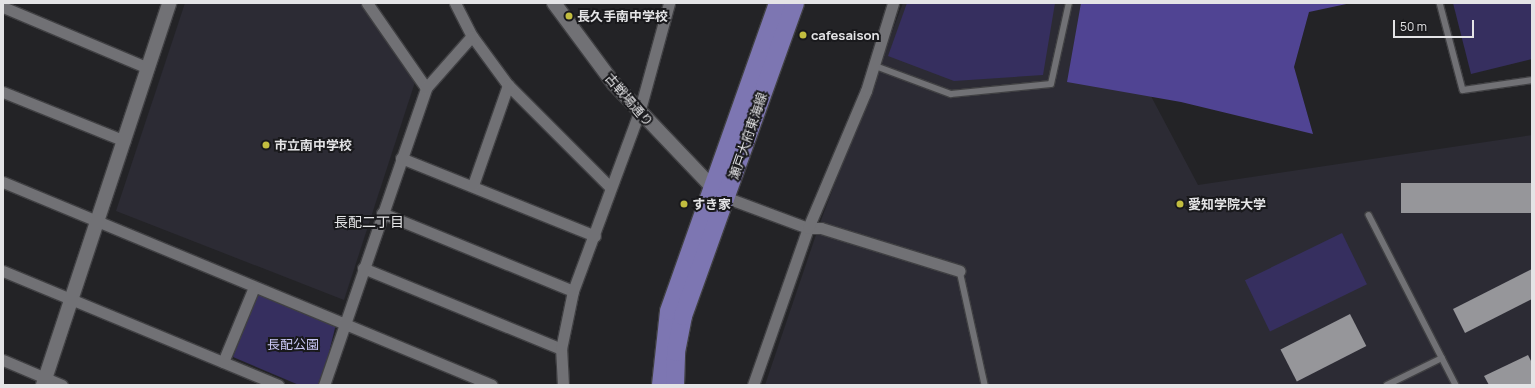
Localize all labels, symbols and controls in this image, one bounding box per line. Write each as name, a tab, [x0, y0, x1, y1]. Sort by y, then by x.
place label: 長久手南中学校	[577, 8, 668, 24]
marker: 長久手南中学校	[564, 11, 574, 21]
scale bar	[1395, 12, 1476, 38]
text: 50 m	[1400, 18, 1427, 35]
place label: cafesaison	[811, 27, 880, 43]
marker: cafesaison	[798, 30, 808, 40]
street label: 古戦場通り	[602, 70, 656, 130]
street label: 瀬戸大府東海線	[726, 90, 770, 182]
place label: 市立南中学校	[274, 137, 352, 153]
marker: 市立南中学校	[261, 140, 271, 150]
place label: すき家	[692, 196, 731, 212]
place label: 愛知学院大学	[1188, 196, 1266, 212]
marker: すき家	[679, 199, 689, 209]
marker: 愛知学院大学	[1175, 199, 1185, 209]
district label: 長配二丁目	[334, 214, 404, 230]
park label: 長配公園	[267, 336, 319, 352]

